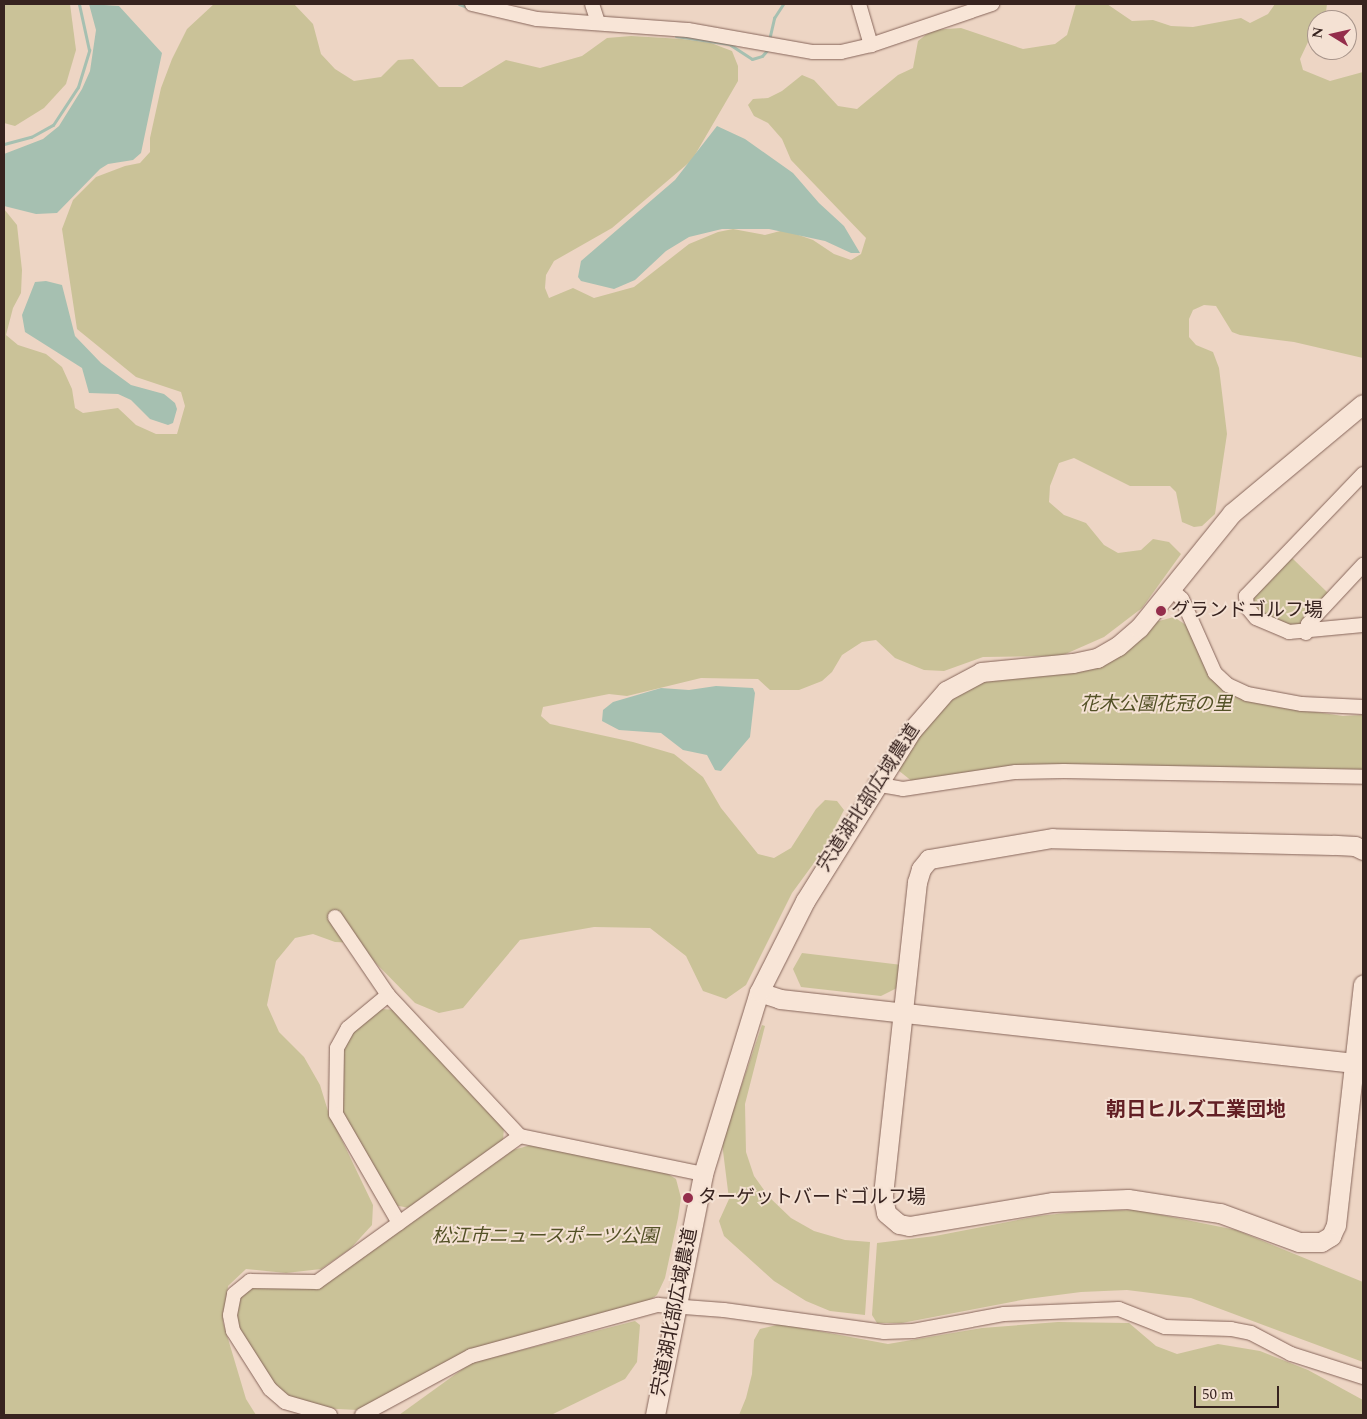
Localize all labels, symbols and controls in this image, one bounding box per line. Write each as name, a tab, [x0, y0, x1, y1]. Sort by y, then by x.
north arrow	[1307, 10, 1357, 60]
text: N	[1306, 25, 1329, 40]
place label: グランドゴルフ場	[1171, 600, 1323, 622]
marker: グランドゴルフ場	[1155, 605, 1167, 617]
park label: 花木公園花冠の里	[1080, 694, 1232, 716]
street label: 宍道湖北部広域農道	[813, 720, 925, 876]
district label: 朝日ヒルズ工業団地	[1106, 1098, 1286, 1122]
place label: ターゲットバードゴルフ場	[698, 1187, 926, 1209]
marker: ターゲットバードゴルフ場	[682, 1192, 694, 1204]
park label: 松江市ニュースポーツ公園	[431, 1226, 659, 1248]
street label: 宍道湖北部広域農道	[647, 1226, 703, 1398]
scale bar	[1197, 1376, 1282, 1408]
text: 50 m	[1202, 1383, 1234, 1406]

